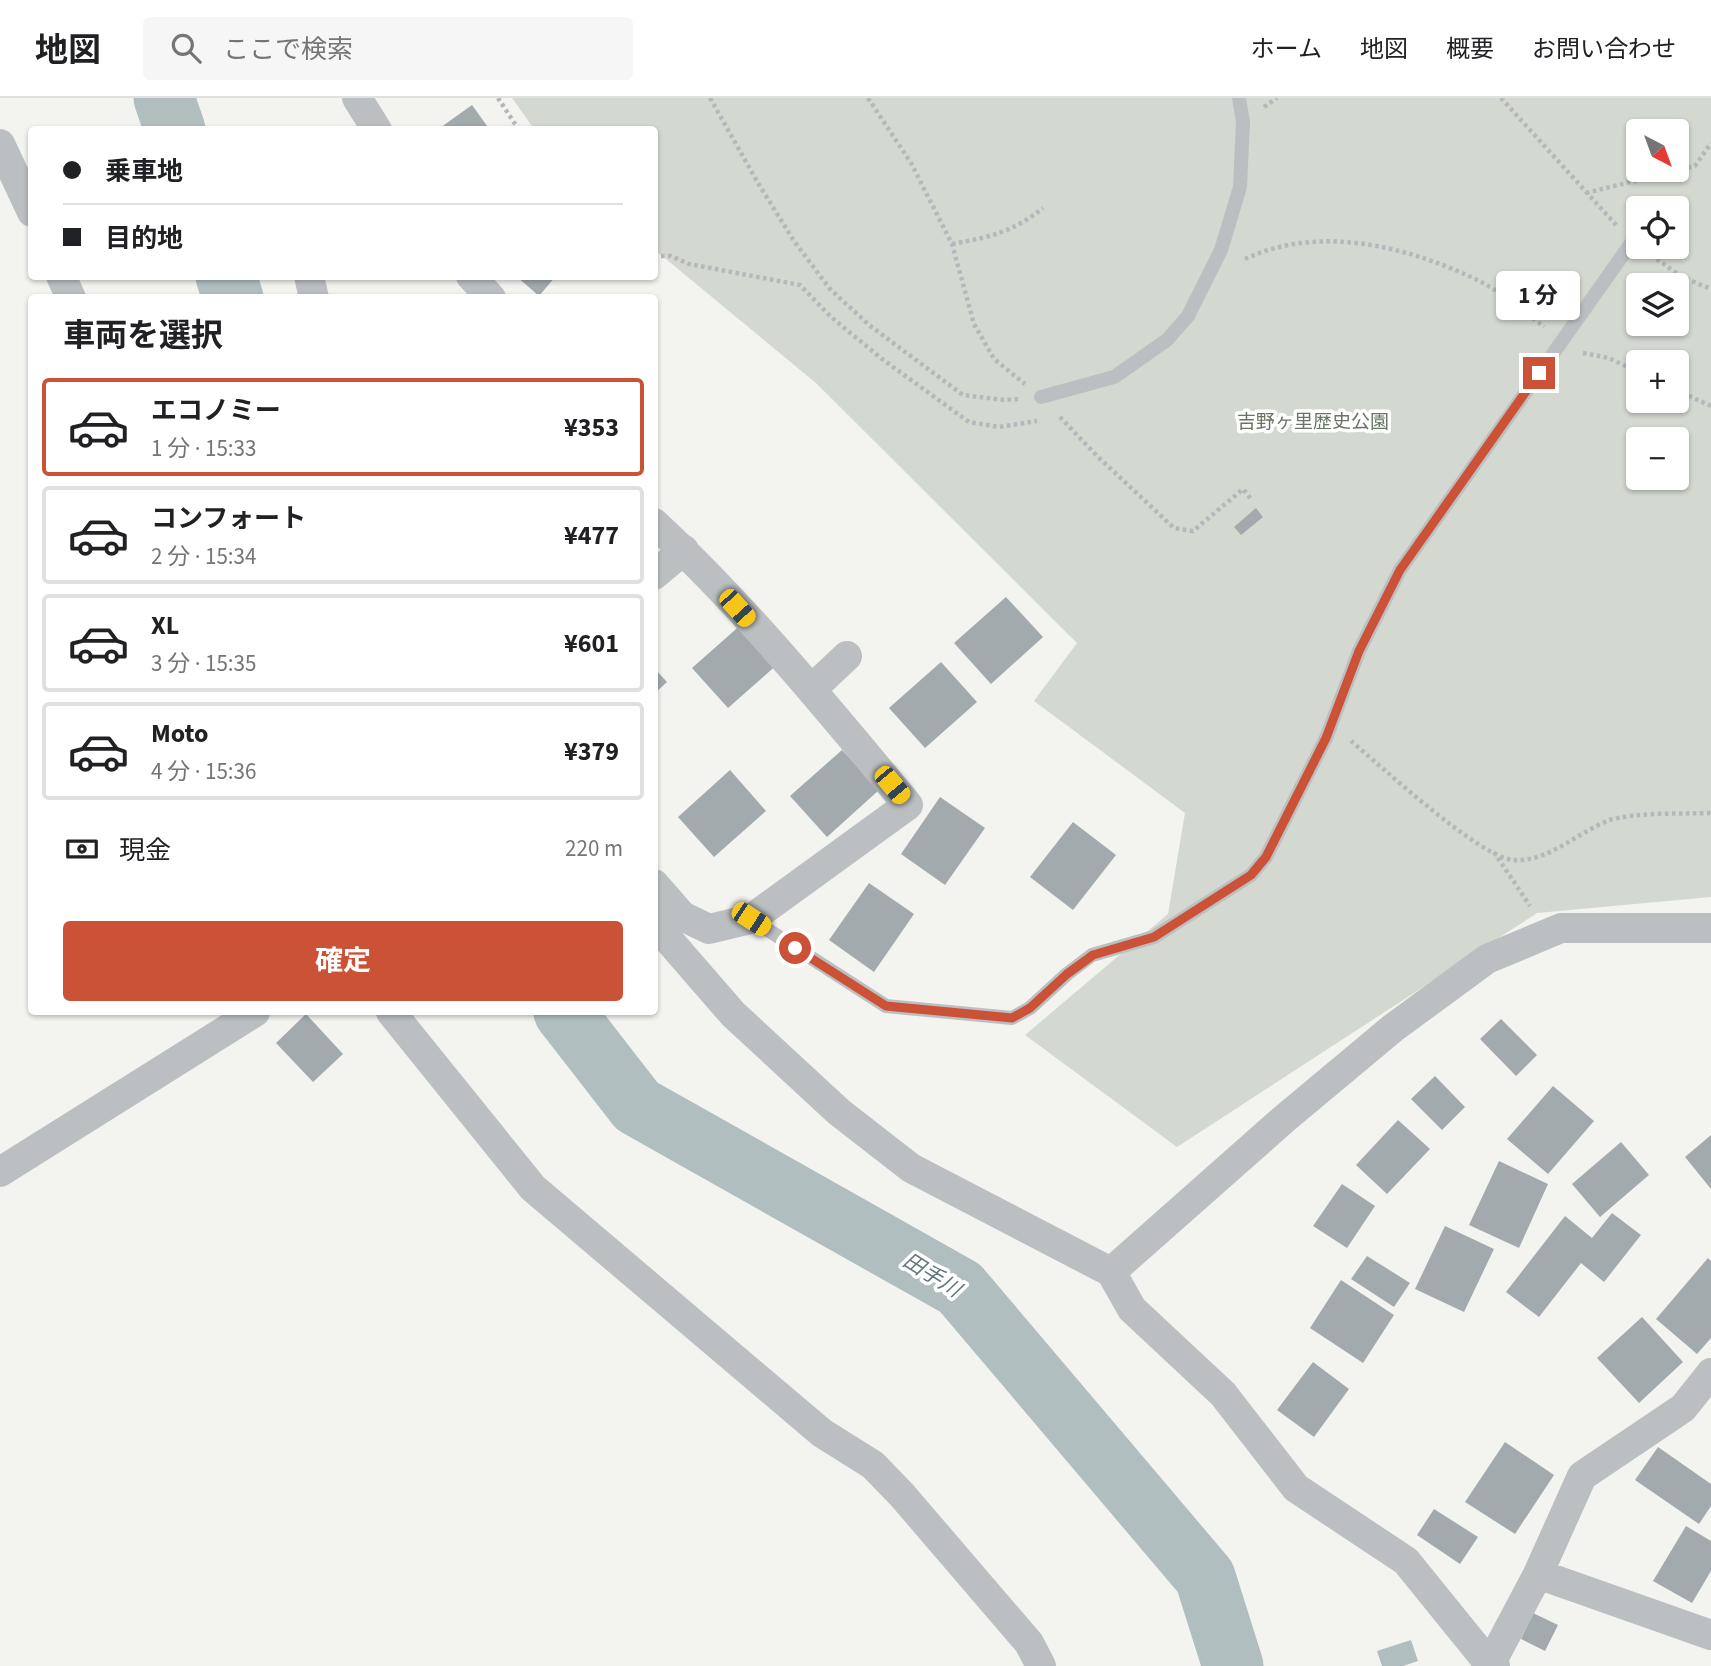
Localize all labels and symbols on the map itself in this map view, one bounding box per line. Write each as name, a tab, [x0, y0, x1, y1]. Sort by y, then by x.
north arrow	[1626, 119, 1689, 182]
callout: 1 分	[1497, 272, 1581, 320]
route end	[1523, 357, 1555, 389]
park label: 吉野ヶ里歴史公園	[1237, 409, 1389, 436]
car	[716, 585, 759, 631]
car	[871, 762, 914, 808]
car	[728, 899, 775, 939]
route start	[779, 932, 811, 964]
water label: 田手川	[897, 1246, 968, 1305]

